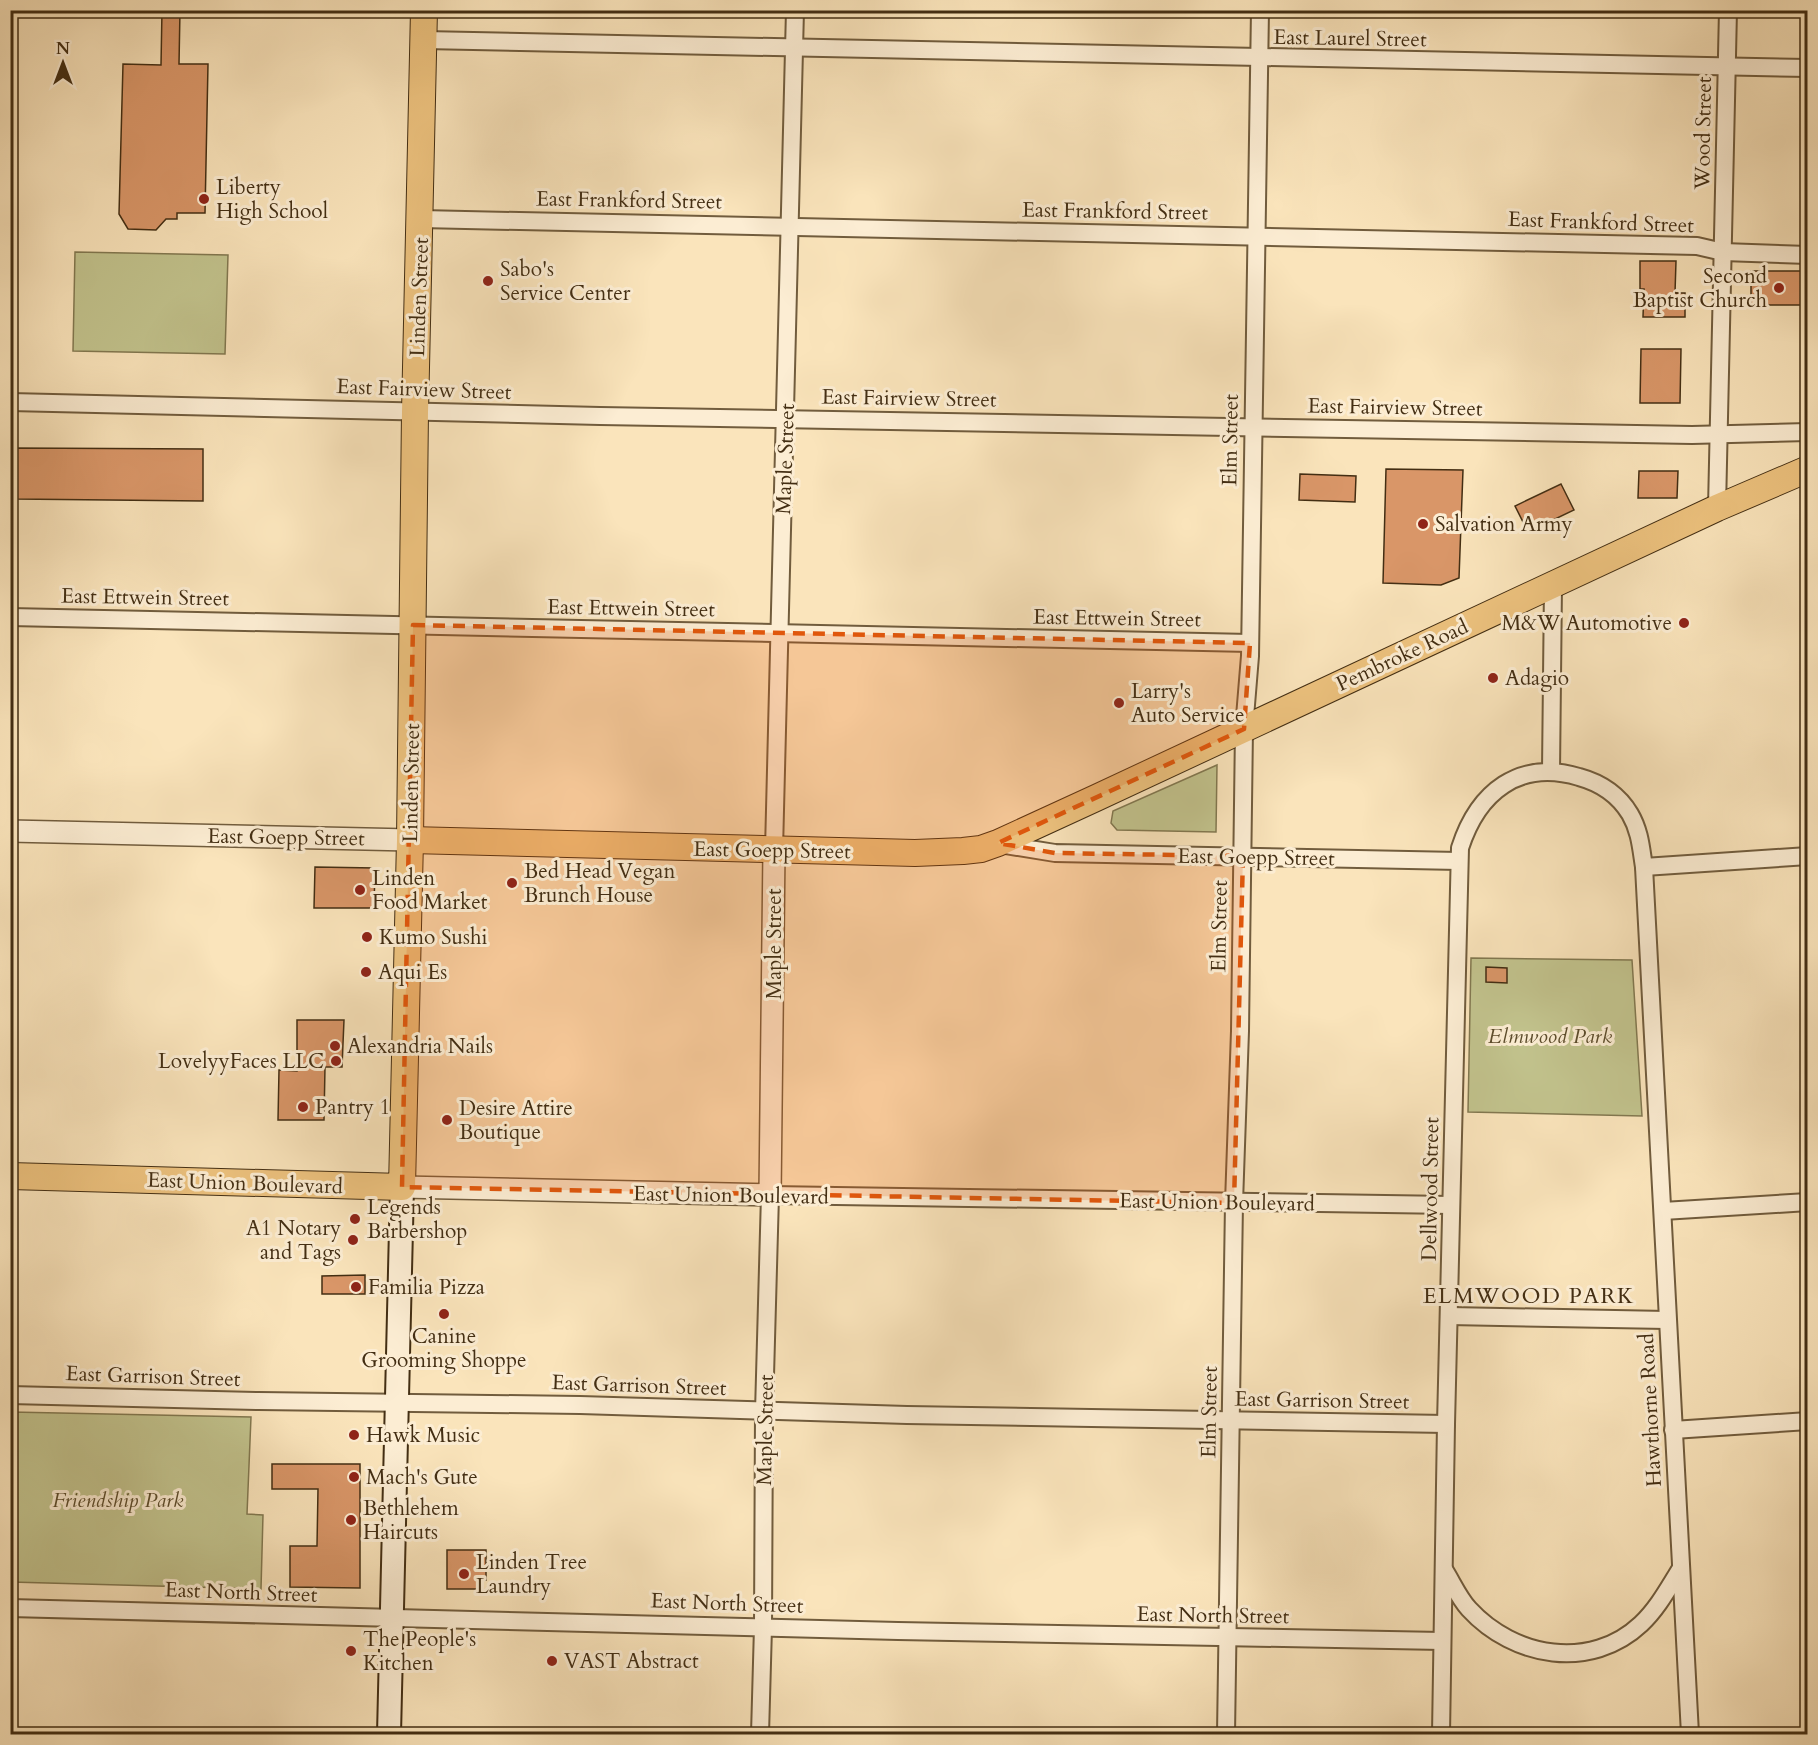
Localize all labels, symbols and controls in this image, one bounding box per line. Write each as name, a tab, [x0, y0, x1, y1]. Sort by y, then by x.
street label: East Laurel Street	[1273, 23, 1427, 54]
north arrow	[33, 33, 93, 93]
text: N	[56, 38, 70, 60]
street label: Wood Street	[1688, 76, 1719, 191]
place label: Liberty High School	[216, 173, 328, 226]
street label: East Frankford Street	[536, 184, 723, 217]
marker: Liberty High School	[197, 192, 211, 206]
street label: East Frankford Street	[1022, 195, 1209, 228]
street label: East Frankford Street	[1508, 205, 1695, 240]
street label: Linden Street	[403, 237, 436, 357]
place label: Sabo's Service Center	[500, 255, 631, 308]
place label: Second Baptist Church	[1633, 262, 1767, 315]
marker: Sabo's Service Center	[481, 274, 495, 288]
marker: Second Baptist Church	[1772, 281, 1786, 295]
street label: East Fairview Street	[336, 372, 512, 407]
street label: East Fairview Street	[821, 382, 997, 415]
street label: East Fairview Street	[1307, 391, 1483, 424]
street label: Elm Street	[1215, 393, 1246, 486]
street label: Maple Street	[769, 403, 802, 515]
place label: Salvation Army	[1435, 510, 1573, 539]
marker: Salvation Army	[1416, 517, 1430, 531]
street label: East Ettwein Street	[61, 582, 230, 613]
street label: East Ettwein Street	[547, 593, 716, 624]
street label: East Ettwein Street	[1033, 603, 1202, 634]
place label: M&W Automotive	[1502, 609, 1672, 638]
street label: Pembroke Road	[1331, 612, 1473, 699]
marker: M&W Automotive	[1677, 616, 1691, 630]
place label: Adagio	[1505, 664, 1569, 693]
marker: Adagio	[1486, 671, 1500, 685]
place label: Larry's Auto Service	[1131, 677, 1244, 730]
marker: Larry's Auto Service	[1112, 696, 1126, 710]
street label: Linden Street	[396, 723, 427, 843]
street label: East Goepp Street	[207, 822, 365, 853]
street label: East Goepp Street	[693, 835, 851, 866]
street label: East Goepp Street	[1177, 842, 1335, 873]
place label: Bed Head Vegan Brunch House	[524, 857, 675, 910]
place label: Linden Food Market	[372, 864, 488, 917]
marker: Bed Head Vegan Brunch House	[505, 876, 519, 890]
street label: Elm Street	[1204, 879, 1235, 972]
marker: Linden Food Market	[353, 883, 367, 897]
street label: Maple Street	[760, 888, 789, 1000]
place label: Kumo Sushi	[379, 923, 487, 952]
marker: Kumo Sushi	[360, 930, 374, 944]
place label: Aqui Es	[378, 958, 447, 987]
marker: Aqui Es	[359, 965, 373, 979]
park label: Elmwood Park	[1488, 1022, 1613, 1051]
place label: Alexandria Nails	[347, 1032, 493, 1061]
marker: Alexandria Nails	[328, 1039, 342, 1053]
place label: LovelyyFaces LLC	[158, 1047, 324, 1076]
marker: LovelyyFaces LLC	[329, 1054, 343, 1068]
place label: Pantry 1	[315, 1093, 390, 1122]
place label: Desire Attire Boutique	[459, 1094, 573, 1147]
marker: Pantry 1	[296, 1100, 310, 1114]
marker: Desire Attire Boutique	[440, 1113, 454, 1127]
street label: Dellwood Street	[1415, 1116, 1446, 1261]
street label: East Union Boulevard	[147, 1166, 343, 1201]
street label: East Union Boulevard	[633, 1179, 829, 1212]
street label: East Union Boulevard	[1119, 1186, 1315, 1219]
place label: Legends Barbershop	[367, 1193, 468, 1246]
marker: Legends Barbershop	[348, 1212, 362, 1226]
place label: A1 Notary and Tags	[246, 1214, 341, 1267]
marker: A1 Notary and Tags	[346, 1233, 360, 1247]
place label: Familia Pizza	[368, 1273, 485, 1302]
marker: Familia Pizza	[349, 1280, 363, 1294]
district label: ELMWOOD PARK	[1423, 1281, 1635, 1311]
marker: Canine Grooming Shoppe	[437, 1307, 451, 1321]
place label: Canine Grooming Shoppe	[361, 1322, 527, 1375]
street label: Hawthorne Road	[1632, 1332, 1669, 1488]
street label: East Garrison Street	[65, 1359, 241, 1394]
street label: Elm Street	[1194, 1365, 1225, 1458]
street label: East Garrison Street	[551, 1368, 727, 1403]
street label: Maple Street	[750, 1374, 781, 1486]
street label: East Garrison Street	[1234, 1384, 1410, 1417]
place label: Hawk Music	[366, 1421, 480, 1450]
marker: Hawk Music	[347, 1428, 361, 1442]
place label: Mach's Gute	[366, 1463, 478, 1492]
marker: Mach's Gute	[347, 1470, 361, 1484]
park label: Friendship Park	[52, 1486, 184, 1515]
place label: Bethlehem Haircuts	[363, 1494, 459, 1547]
marker: Bethlehem Haircuts	[344, 1513, 358, 1527]
place label: Linden Tree Laundry	[476, 1548, 587, 1601]
marker: Linden Tree Laundry	[457, 1567, 471, 1581]
street label: East North Street	[164, 1575, 318, 1610]
street label: East North Street	[650, 1586, 804, 1621]
street label: East North Street	[1136, 1600, 1290, 1631]
place label: The People's Kitchen	[363, 1625, 476, 1678]
marker: The People's Kitchen	[344, 1644, 358, 1658]
place label: VAST Abstract	[564, 1647, 699, 1676]
marker: VAST Abstract	[545, 1654, 559, 1668]

